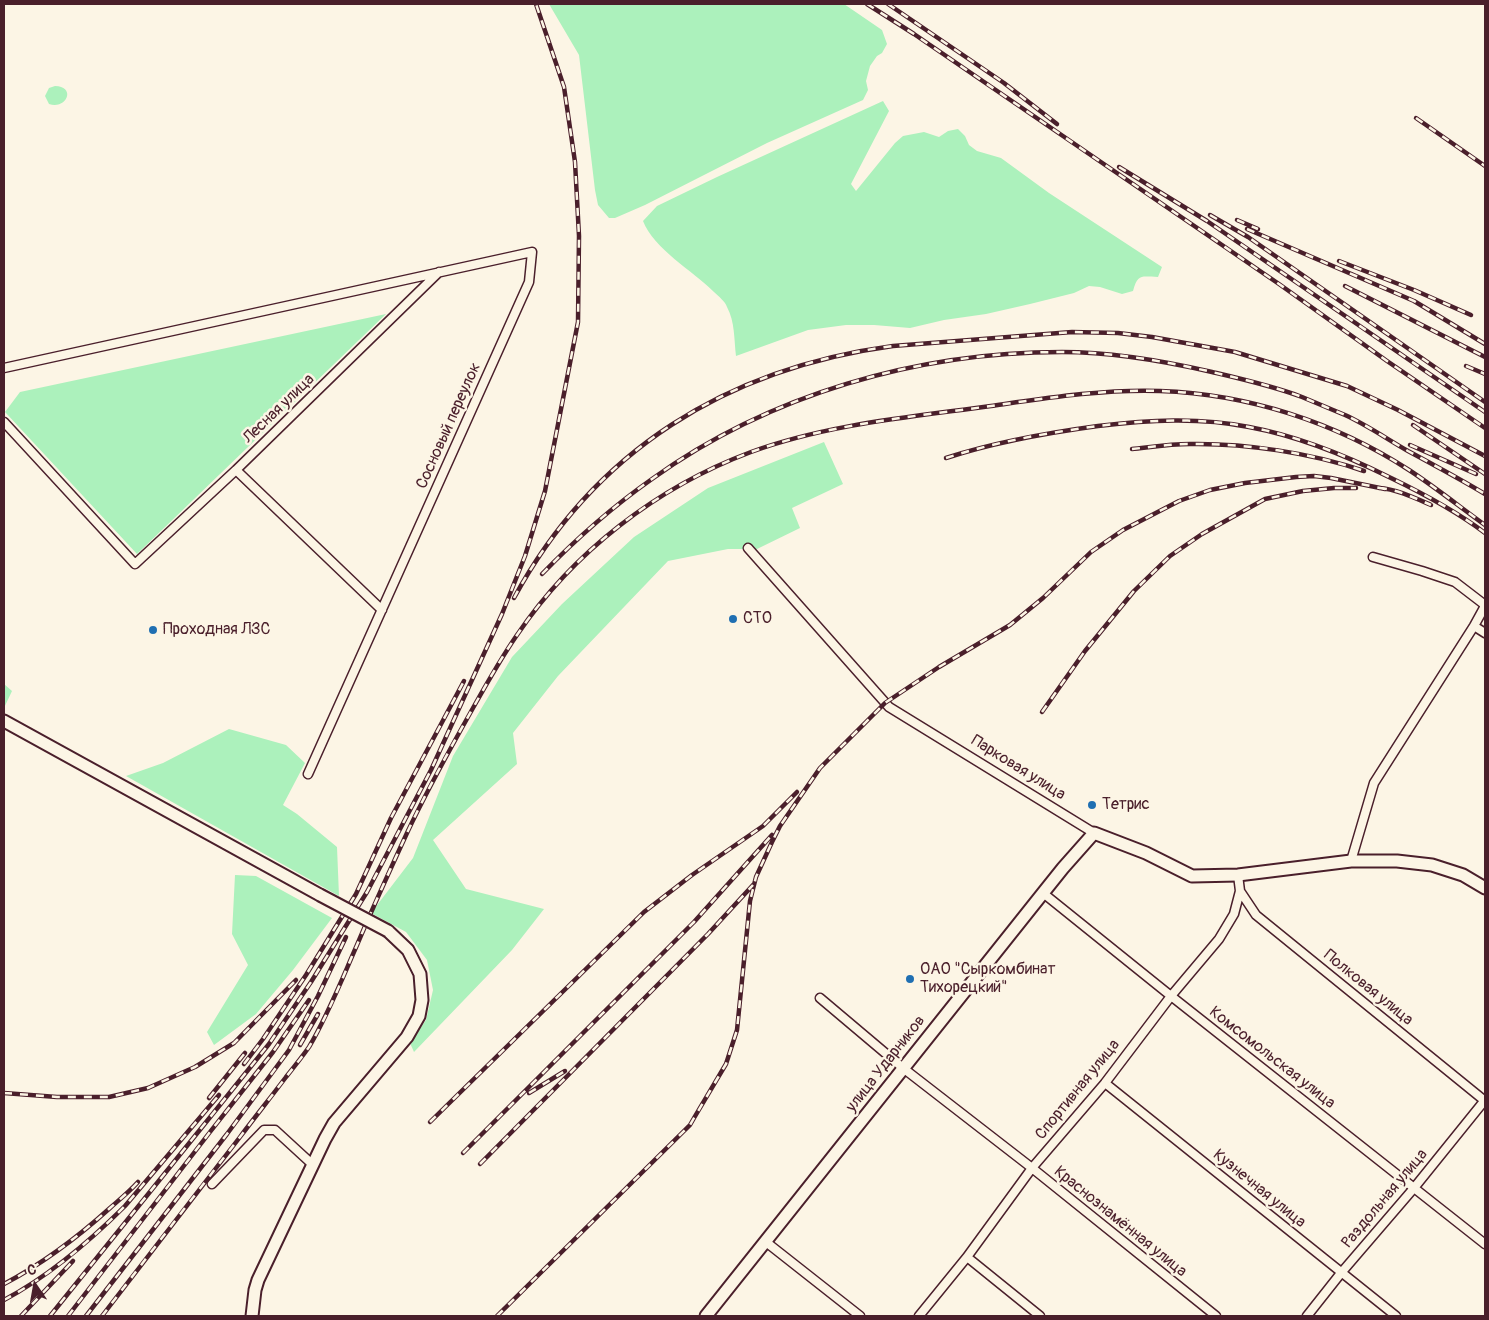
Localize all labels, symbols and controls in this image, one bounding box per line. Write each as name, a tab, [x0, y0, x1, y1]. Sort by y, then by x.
street label: Сосновый переулок	[413, 360, 485, 492]
street label: Лесная улица	[239, 370, 319, 448]
place label: СТО	[743, 609, 772, 629]
marker: СТО	[727, 613, 739, 625]
place label: Проходная ЛЗС	[163, 620, 270, 640]
marker: Проходная ЛЗС	[147, 624, 159, 636]
street label: Парковая улица	[967, 731, 1069, 805]
place label: Тетрис	[1102, 795, 1150, 815]
marker: Тетрис	[1086, 799, 1098, 811]
street label: Полковая улица	[1319, 946, 1417, 1030]
place label: ОАО "Сыркомбинат Тихорецкий"	[920, 960, 1056, 998]
marker: ОАО "Сыркомбинат Тихорецкий"	[904, 973, 916, 985]
street label: Комсомольская улица	[1205, 1003, 1339, 1113]
street label: улица Ударников	[842, 1012, 930, 1116]
street label: Спортивная улица	[1032, 1036, 1124, 1144]
street label: Кузнечная улица	[1209, 1146, 1309, 1232]
street label: Раздольная улица	[1338, 1146, 1432, 1252]
street label: Краснознамённая улица	[1050, 1162, 1190, 1282]
north arrow	[10, 1260, 60, 1310]
text: С	[26, 1261, 38, 1279]

